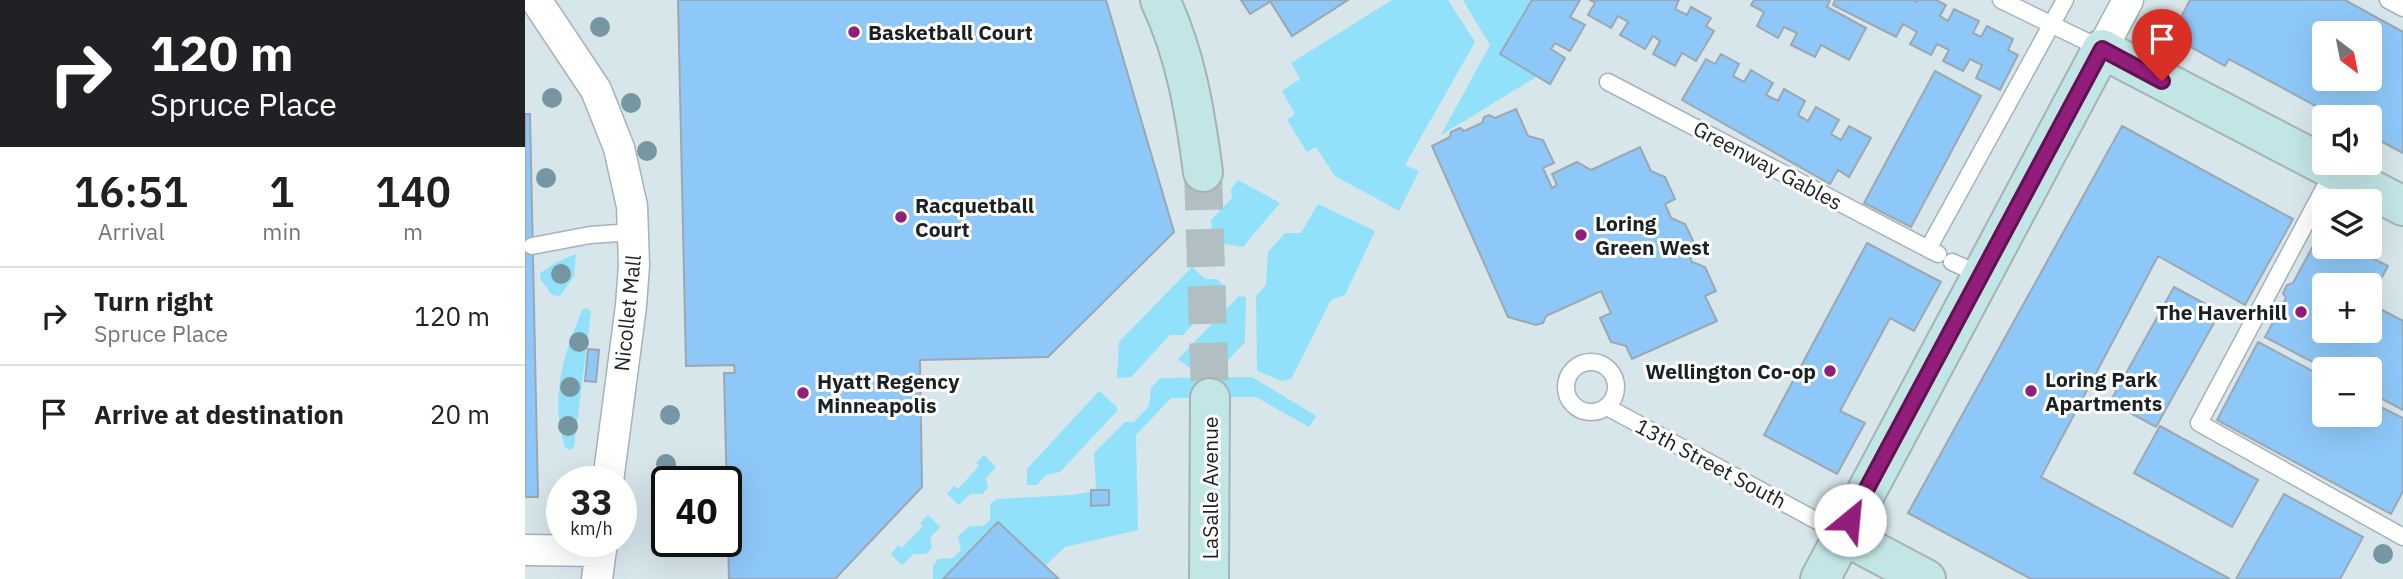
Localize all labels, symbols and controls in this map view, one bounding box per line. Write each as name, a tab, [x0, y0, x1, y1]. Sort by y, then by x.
pin	[2132, 9, 2192, 81]
place label: Basketball Court	[868, 18, 1033, 46]
icon: arrive	[2143, 20, 2181, 58]
text: 120 m	[150, 21, 294, 84]
north arrow	[2312, 21, 2382, 91]
map controls	[2312, 21, 2382, 427]
marker: Basketball Court	[846, 24, 862, 40]
icon: right	[35, 28, 126, 119]
text: Spruce Place	[150, 83, 337, 125]
button: sound	[2312, 105, 2382, 175]
street label: Greenway Gables	[1689, 114, 1847, 216]
text: 16:51	[74, 164, 188, 219]
text: 1	[269, 164, 294, 219]
text: 140	[375, 164, 451, 219]
button: layers	[2312, 189, 2382, 259]
place label: Racquetball Court	[915, 191, 1034, 243]
marker: Racquetball Court	[893, 209, 909, 225]
place label: Loring Green West	[1595, 209, 1710, 261]
text: Arrival	[98, 216, 165, 246]
text: min	[262, 216, 301, 246]
text: m	[403, 216, 423, 246]
marker: Loring Green West	[1573, 227, 1589, 243]
street label: Nicollet Mall	[607, 253, 647, 373]
button: +	[2312, 273, 2382, 343]
text: Turn right	[94, 284, 213, 318]
icon: right	[35, 297, 73, 335]
place label: The Haverhill	[2156, 298, 2287, 326]
text: 120 m	[414, 299, 490, 333]
marker: The Haverhill	[2293, 304, 2309, 320]
text: Spruce Place	[94, 318, 228, 348]
place label: Wellington Co-op	[1645, 357, 1816, 385]
button: −	[2312, 357, 2382, 427]
marker: Wellington Co-op	[1822, 363, 1838, 379]
place label: Loring Park Apartments	[2045, 365, 2162, 417]
place label: Hyatt Regency Minneapolis	[817, 367, 960, 419]
marker: Loring Park Apartments	[2023, 383, 2039, 399]
marker: Hyatt Regency Minneapolis	[795, 385, 811, 401]
icon: arrive	[35, 395, 73, 433]
text: Arrive at destination	[94, 397, 344, 431]
text: 20 m	[430, 397, 490, 431]
street label: 13th Street South	[1631, 411, 1791, 515]
street label: LaSalle Avenue	[1196, 416, 1224, 560]
speed limit sign: 40	[651, 466, 742, 557]
text: 33	[570, 479, 613, 525]
position arrow	[1813, 483, 1887, 557]
text: km/h	[570, 517, 613, 540]

